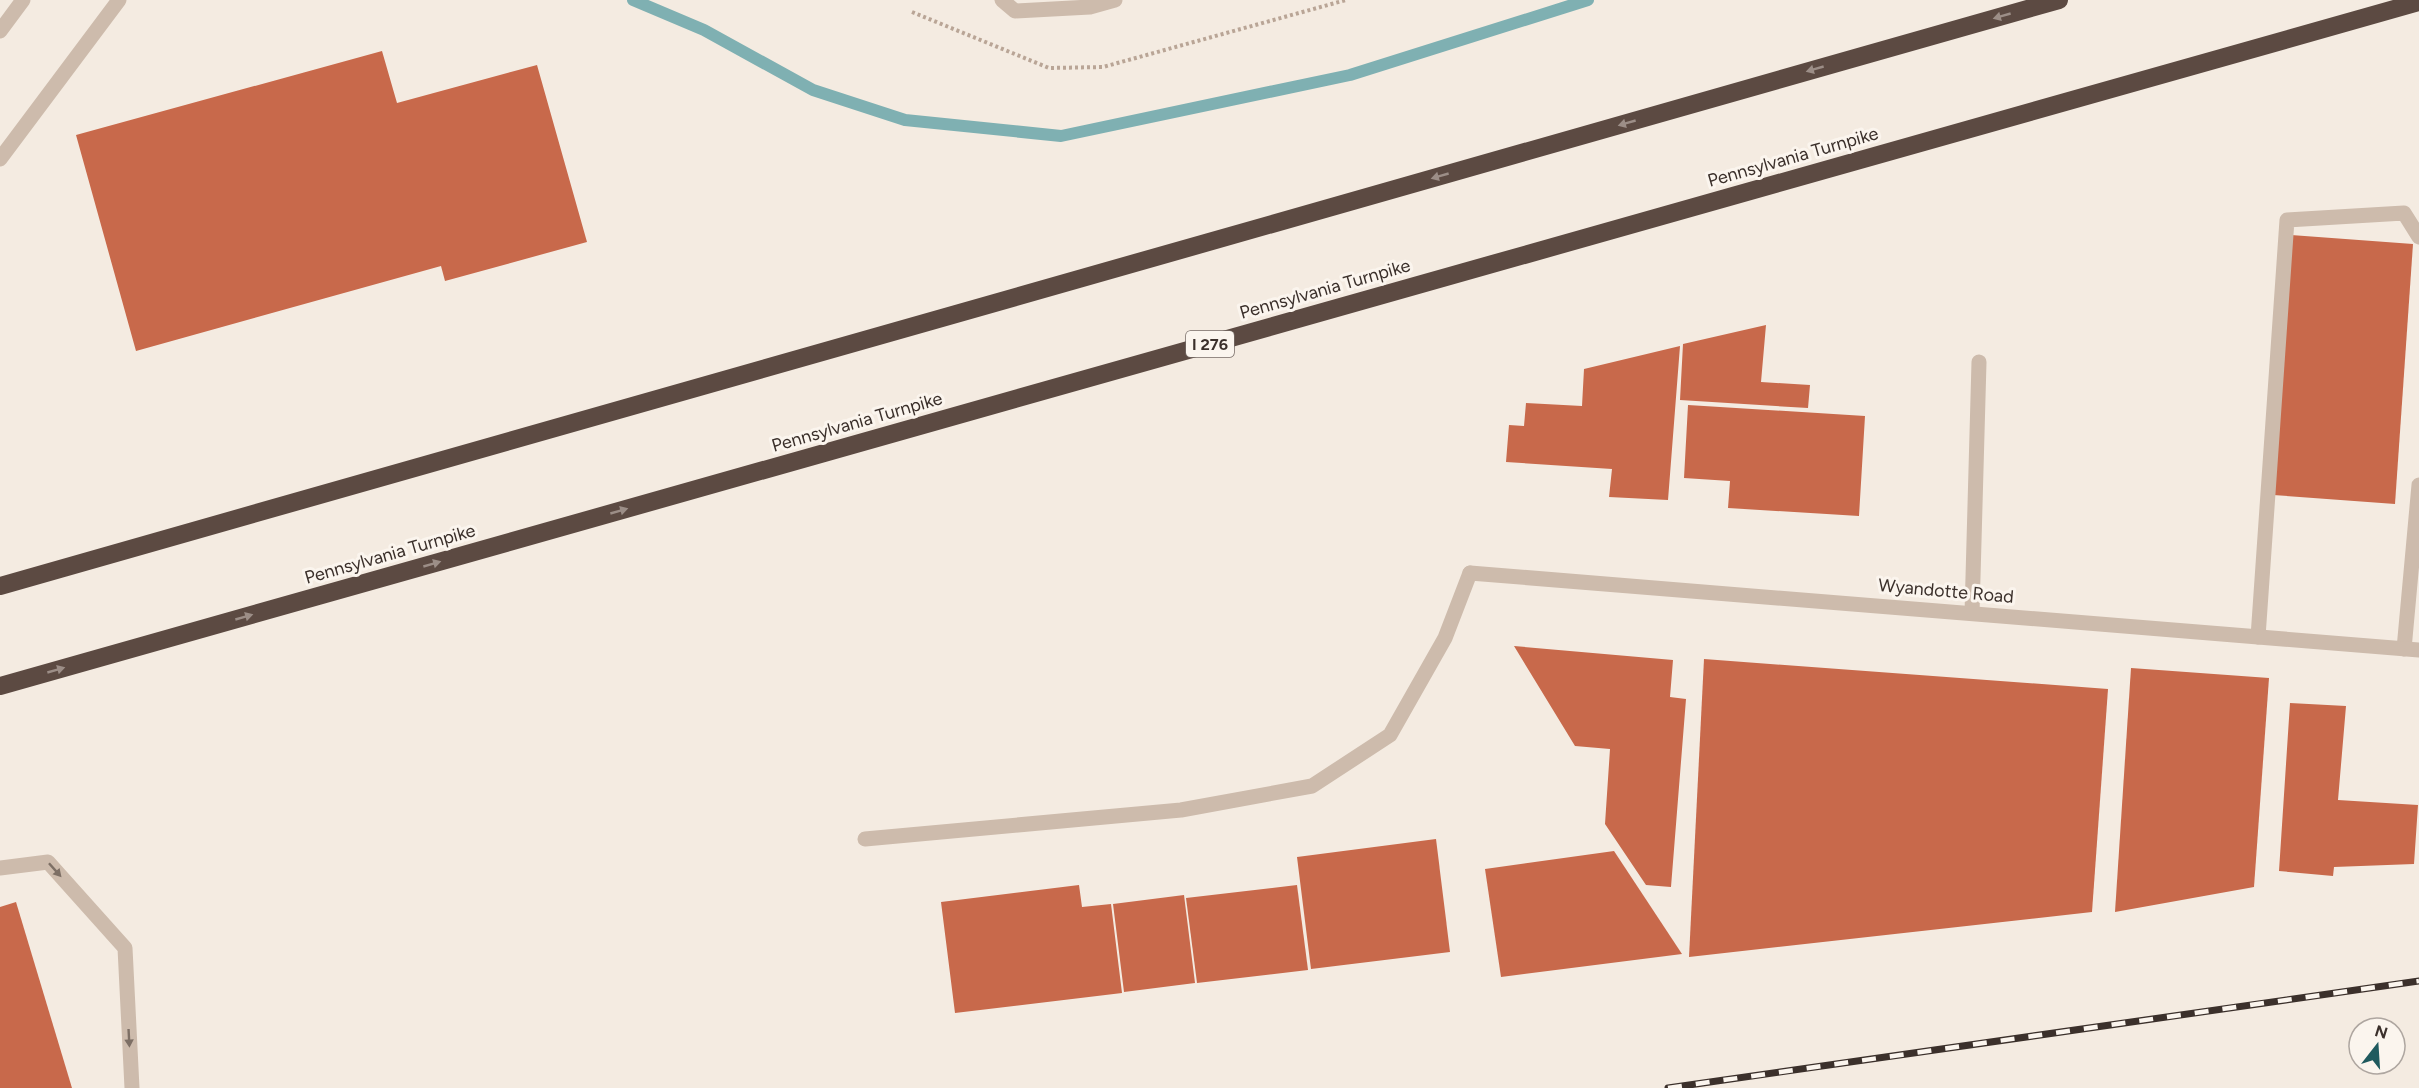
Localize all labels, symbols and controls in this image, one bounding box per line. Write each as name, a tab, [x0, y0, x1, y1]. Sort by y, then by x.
one-way arrow	[1993, 12, 2011, 21]
one-way arrow	[1806, 65, 1824, 75]
one-way arrow	[1618, 119, 1636, 128]
street label: Pennsylvania Turnpike	[1705, 122, 1881, 192]
one-way arrow	[1430, 172, 1448, 181]
street label: Pennsylvania Turnpike	[1237, 254, 1413, 324]
road number: I 276	[1186, 331, 1234, 357]
street label: Pennsylvania Turnpike	[769, 387, 945, 457]
one-way arrow	[610, 505, 628, 515]
street label: Pennsylvania Turnpike	[302, 519, 478, 589]
one-way arrow	[423, 558, 441, 568]
street label: Wyandotte Road	[1877, 574, 2015, 608]
one-way arrow	[235, 611, 253, 621]
one-way arrow	[47, 664, 65, 674]
one-way arrow	[48, 862, 61, 877]
north arrow	[2347, 1016, 2407, 1076]
text: N	[2373, 1021, 2390, 1043]
one-way arrow	[125, 1029, 134, 1048]

